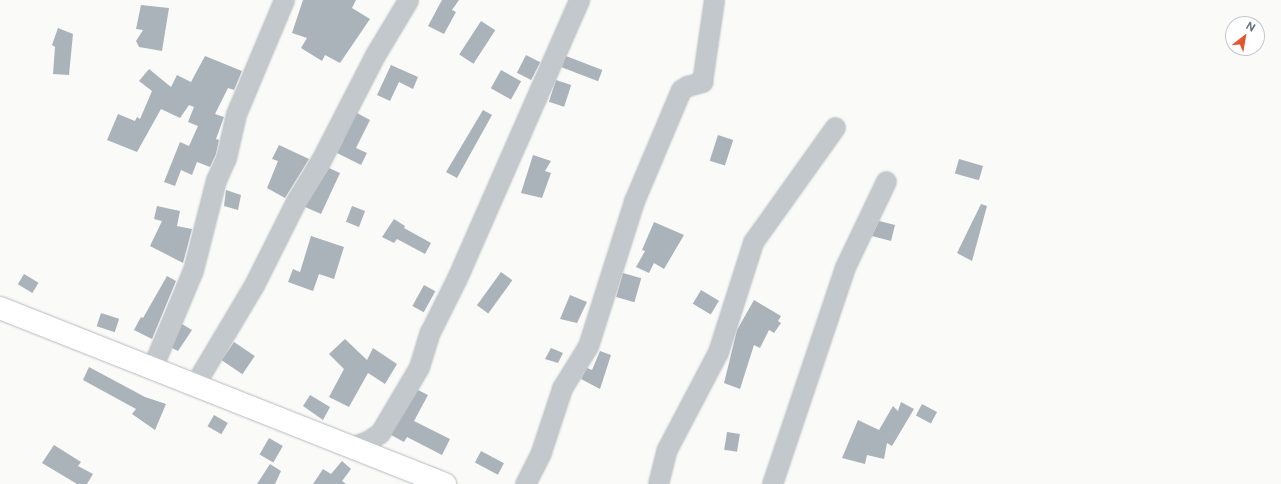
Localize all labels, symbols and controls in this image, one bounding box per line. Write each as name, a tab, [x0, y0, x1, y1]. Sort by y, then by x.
north arrow	[1225, 16, 1265, 56]
text: N	[1244, 19, 1257, 34]

